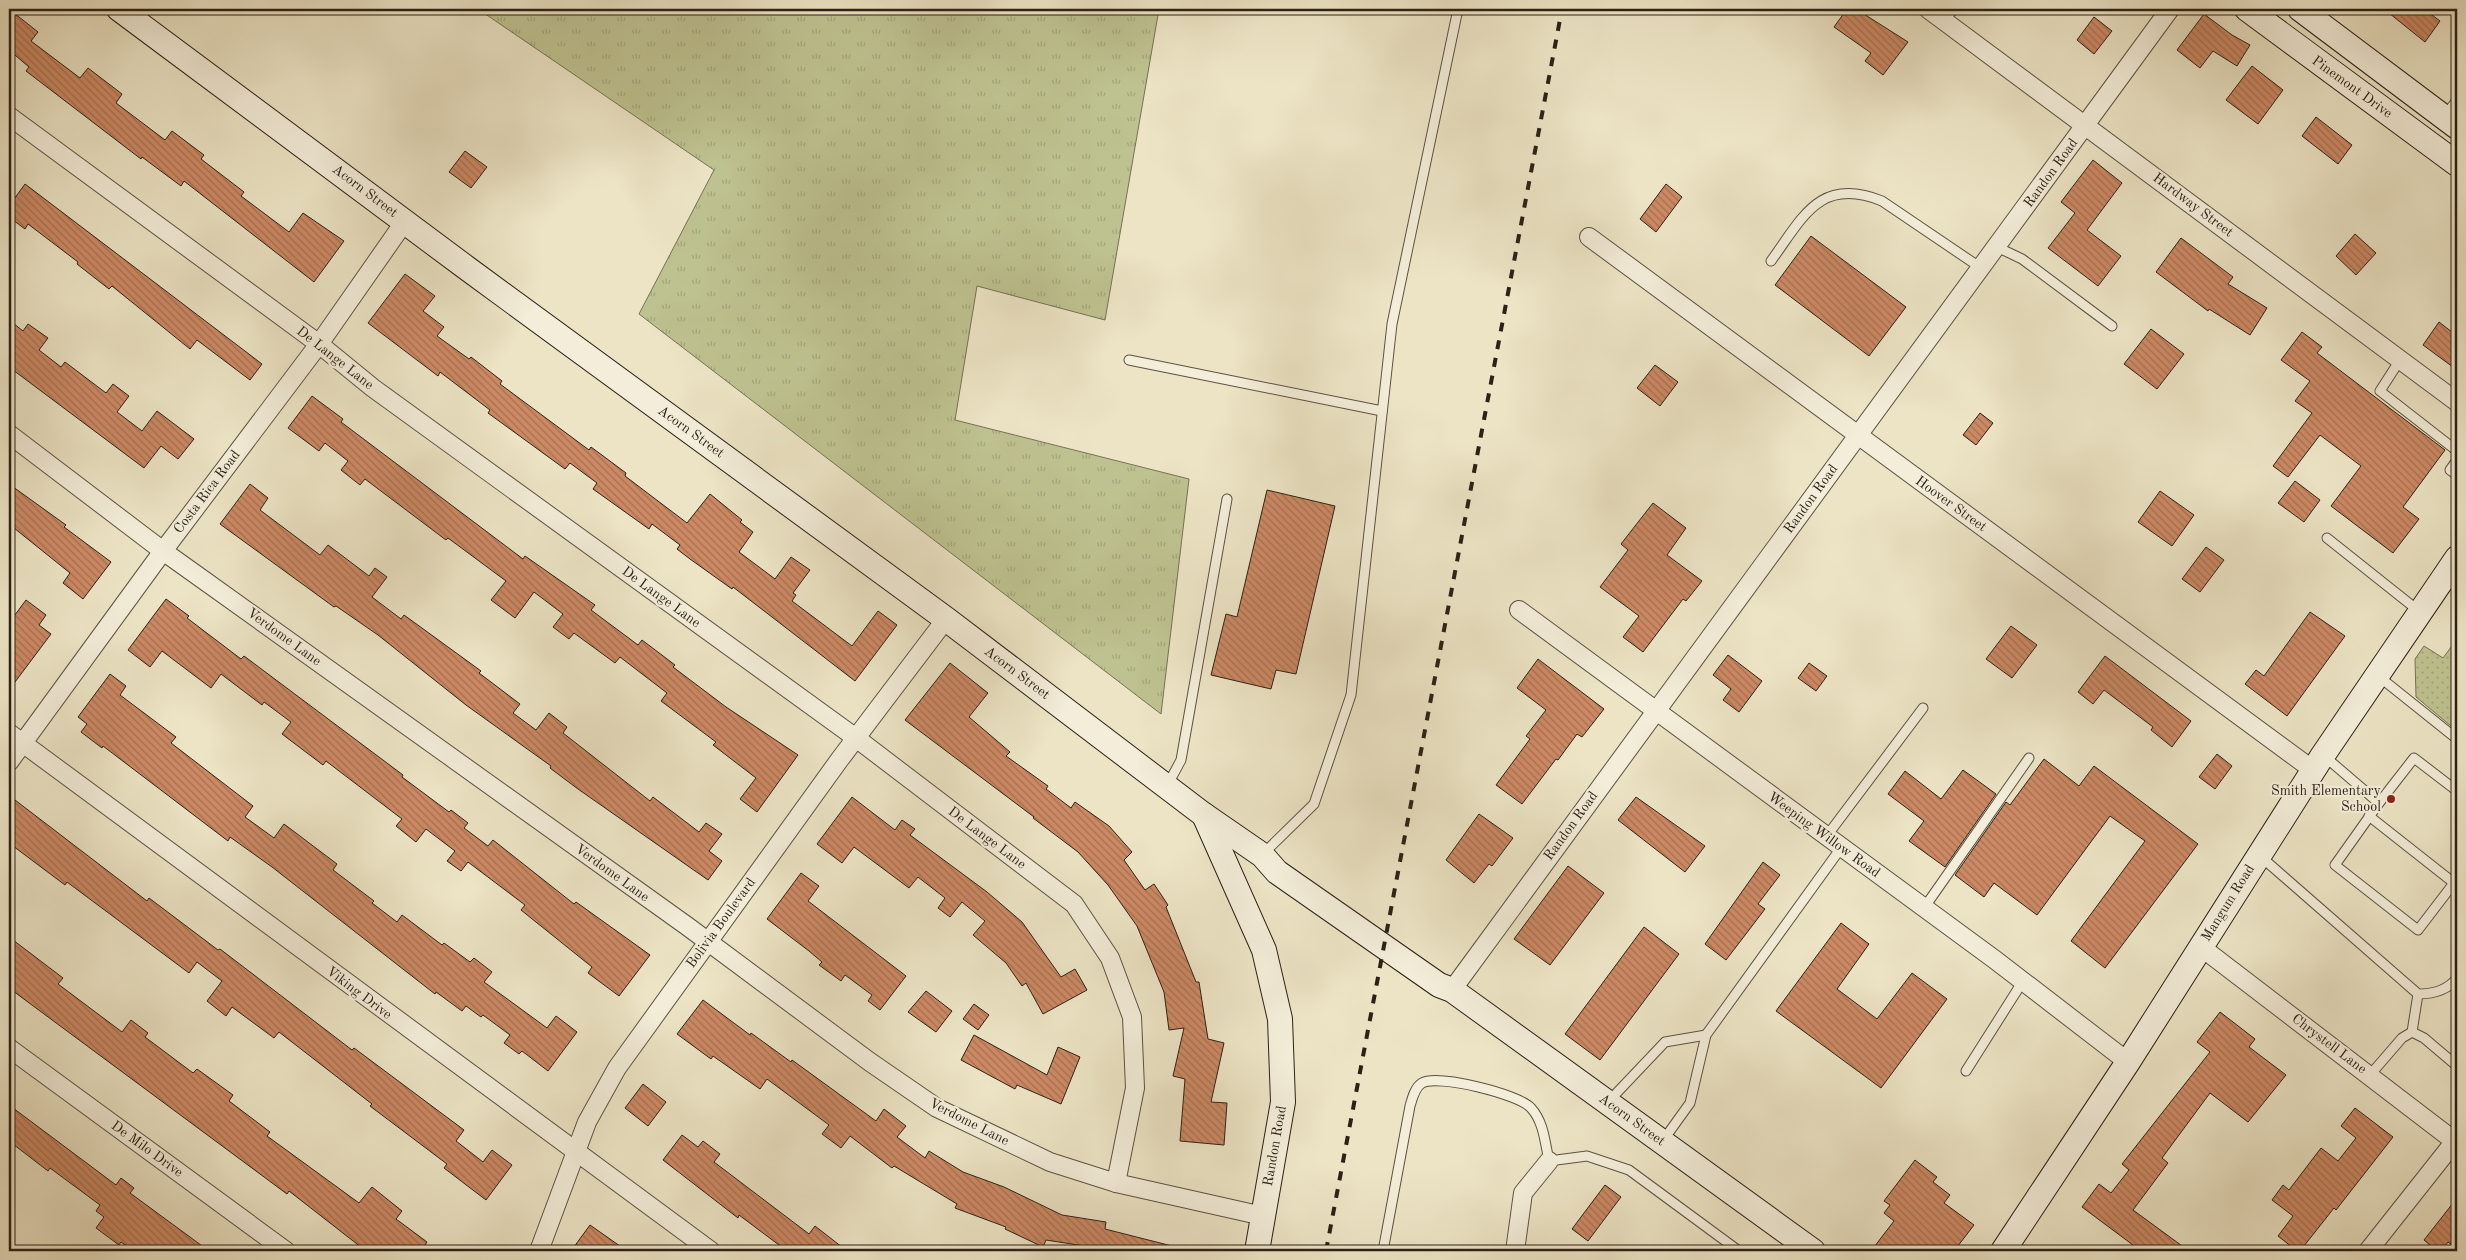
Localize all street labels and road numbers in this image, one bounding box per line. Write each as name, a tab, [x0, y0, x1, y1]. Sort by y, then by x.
street label: Pinemont Drive	[2309, 53, 2395, 121]
street label: Randon Road	[2021, 136, 2081, 210]
street label: Acorn Street	[330, 162, 400, 220]
street label: Hardway Street	[2150, 170, 2236, 240]
street label: De Lange Lane	[294, 324, 376, 392]
street label: Acorn Street	[655, 403, 727, 461]
street label: Costa Rica Road	[171, 448, 243, 536]
street label: Randon Road	[1781, 462, 1841, 536]
street label: Hoover Street	[1913, 474, 1989, 534]
street label: De Lange Lane	[619, 564, 703, 630]
street label: Verdome Lane	[244, 606, 324, 668]
street label: Acorn Street	[982, 644, 1052, 702]
street label: Randon Road	[1541, 789, 1601, 863]
street label: Weeping Willow Road	[1765, 790, 1883, 880]
street label: De Lange Lane	[946, 804, 1028, 872]
street label: Verdome Lane	[572, 842, 652, 904]
street label: Mangum Road	[2199, 862, 2257, 944]
street label: Bolivia Boulevard	[684, 875, 758, 971]
street label: Viking Drive	[324, 964, 394, 1022]
street label: Chrystell Lane	[2289, 1012, 2369, 1076]
street label: Acorn Street	[1596, 1091, 1668, 1149]
street label: Verdome Lane	[927, 1096, 1011, 1148]
street label: Randon Road	[1261, 1105, 1289, 1187]
street label: De Milo Drive	[108, 1118, 186, 1180]

